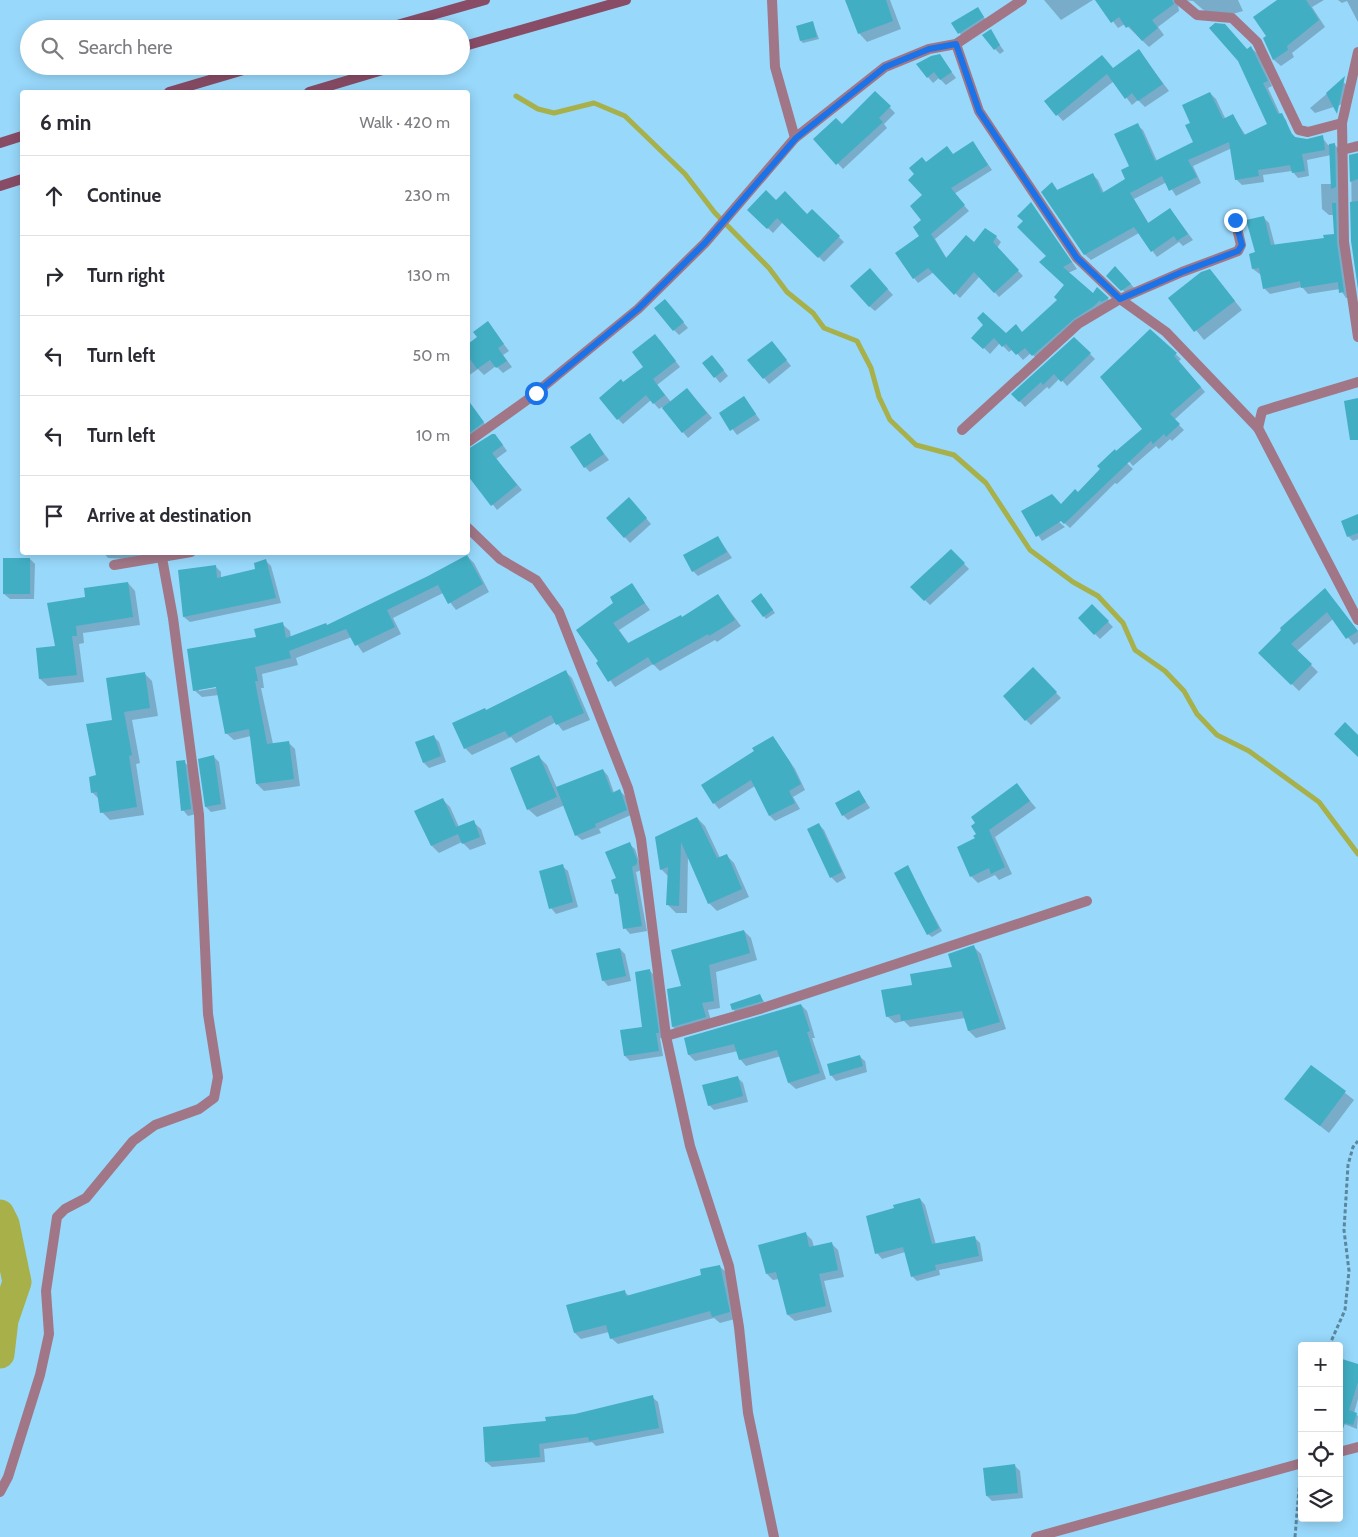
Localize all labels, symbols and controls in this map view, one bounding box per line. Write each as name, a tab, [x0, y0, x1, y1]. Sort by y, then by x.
search box	[20, 20, 470, 75]
icon: search	[38, 34, 66, 62]
text: Search here	[78, 36, 172, 59]
text: 6 min	[40, 110, 91, 135]
text: Walk · 420 m	[359, 113, 450, 132]
icon: ahead	[40, 182, 68, 210]
text: Continue	[87, 184, 161, 207]
text: 230 m	[404, 186, 450, 205]
route end	[1224, 209, 1247, 232]
icon: right	[40, 262, 68, 290]
text: Turn right	[87, 264, 165, 287]
text: 130 m	[407, 266, 450, 285]
icon: left	[40, 342, 68, 370]
text: Turn left	[87, 344, 155, 367]
text: 50 m	[413, 346, 450, 365]
route start	[525, 382, 548, 405]
icon: left	[40, 422, 68, 450]
text: Turn left	[87, 424, 155, 447]
text: 10 m	[416, 426, 450, 445]
icon: arrive	[40, 502, 68, 530]
text: Arrive at destination	[87, 504, 251, 527]
map controls	[1298, 1342, 1343, 1522]
button: +	[1298, 1342, 1343, 1387]
button: −	[1298, 1387, 1343, 1432]
button: locate	[1298, 1432, 1343, 1477]
button: layers	[1298, 1477, 1343, 1522]

